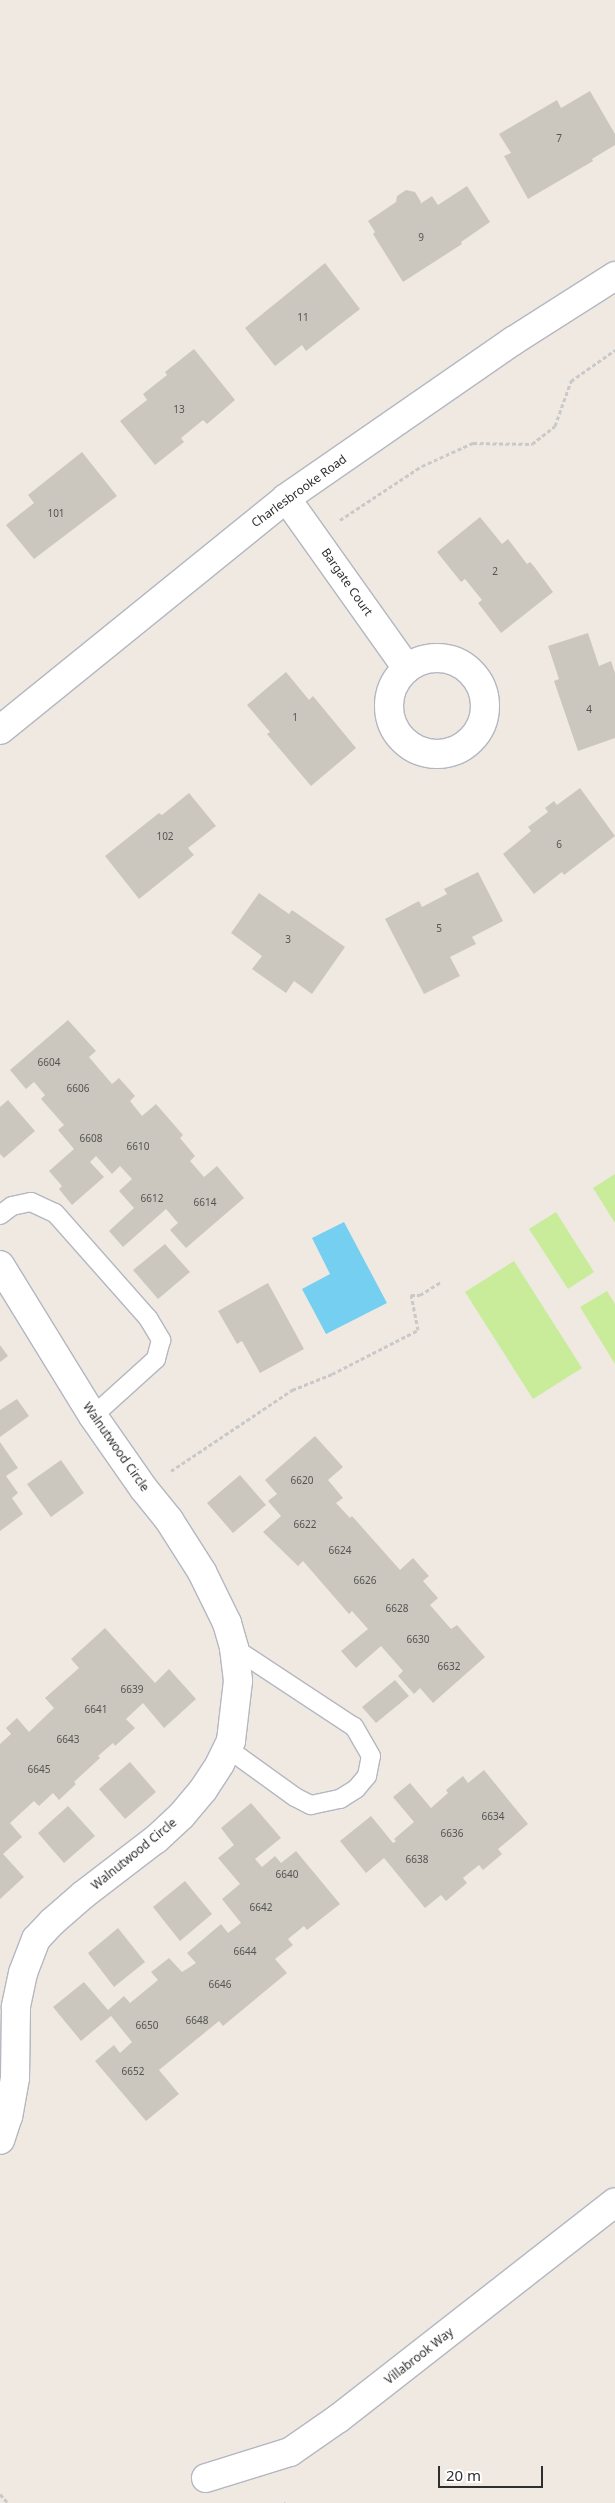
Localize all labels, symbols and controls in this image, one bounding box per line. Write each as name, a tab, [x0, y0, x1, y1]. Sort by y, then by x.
house number: 7	[556, 133, 562, 145]
house number: 9	[418, 232, 424, 244]
house number: 11	[297, 312, 309, 324]
house number: 13	[173, 404, 185, 416]
street label: Charlesbrooke Road	[249, 452, 349, 530]
house number: 101	[47, 508, 65, 520]
street label: Bargate Court	[318, 545, 376, 619]
house number: 2	[492, 566, 498, 578]
house number: 4	[586, 704, 592, 716]
house number: 1	[292, 712, 298, 724]
house number: 102	[156, 831, 174, 843]
house number: 6	[556, 839, 562, 851]
house number: 5	[436, 923, 442, 935]
house number: 3	[285, 934, 291, 946]
house number: 6604	[38, 1057, 60, 1069]
house number: 6606	[67, 1083, 89, 1095]
house number: 6608	[80, 1133, 102, 1145]
house number: 6610	[127, 1141, 149, 1153]
house number: 6612	[141, 1193, 163, 1205]
house number: 6614	[194, 1197, 216, 1209]
street label: Walnutwood Circle	[80, 1400, 152, 1494]
house number: 6620	[291, 1475, 313, 1487]
house number: 6622	[294, 1519, 316, 1531]
house number: 6624	[329, 1545, 351, 1557]
house number: 6626	[354, 1575, 376, 1587]
house number: 6628	[386, 1603, 408, 1615]
house number: 6630	[407, 1634, 429, 1646]
house number: 6632	[438, 1661, 460, 1673]
house number: 6639	[121, 1684, 143, 1696]
house number: 6641	[85, 1704, 107, 1716]
house number: 6643	[57, 1734, 79, 1746]
house number: 6645	[28, 1764, 50, 1776]
house number: 6634	[482, 1811, 504, 1823]
street label: Walnutwood Circle	[89, 1815, 179, 1893]
house number: 6636	[441, 1828, 463, 1840]
house number: 6638	[406, 1854, 428, 1866]
house number: 6640	[276, 1869, 298, 1881]
house number: 6642	[250, 1902, 272, 1914]
house number: 6644	[234, 1946, 256, 1958]
house number: 6646	[209, 1979, 231, 1991]
house number: 6648	[186, 2015, 208, 2027]
house number: 6650	[136, 2020, 158, 2032]
house number: 6652	[122, 2066, 144, 2078]
street label: Villabrook Way	[382, 2325, 456, 2387]
scale bar	[440, 2456, 545, 2488]
text: 20 m	[446, 2465, 481, 2485]

